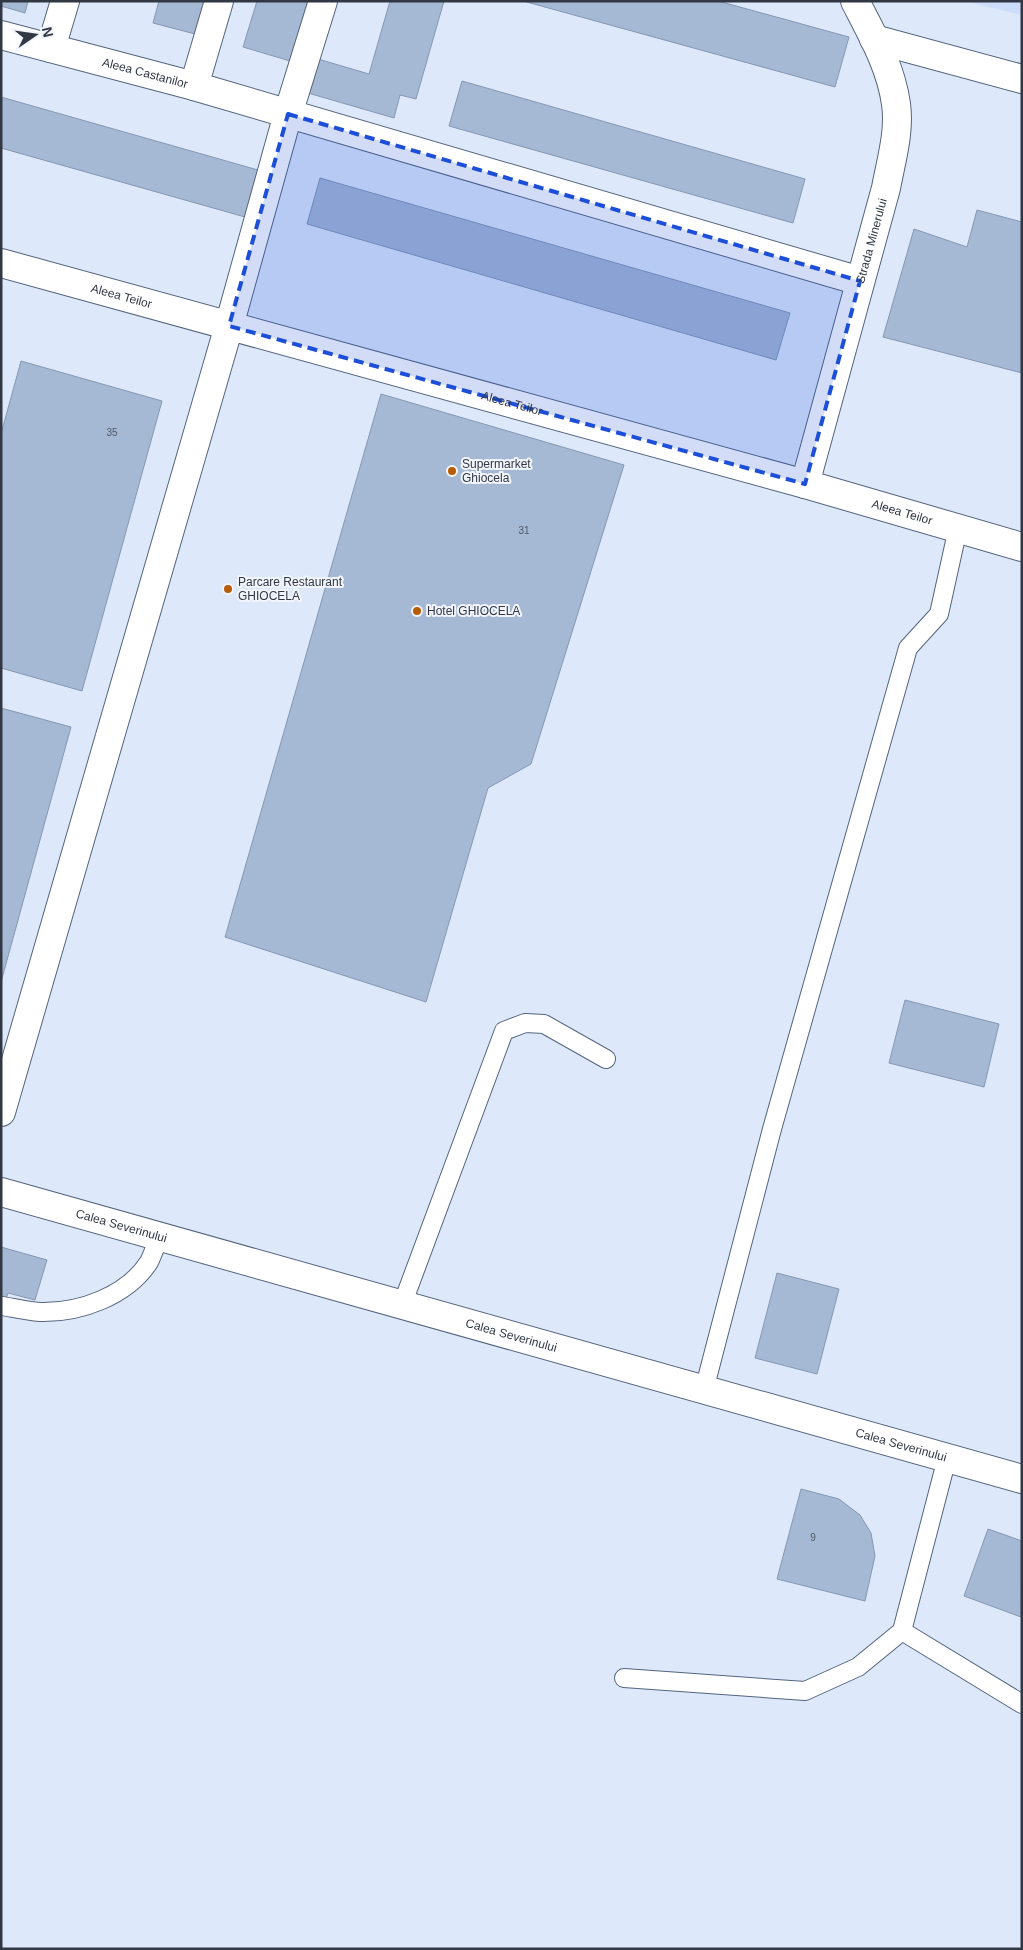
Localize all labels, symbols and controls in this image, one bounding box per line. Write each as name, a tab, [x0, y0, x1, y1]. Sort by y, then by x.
north arrow	[10, 10, 60, 60]
text: N	[39, 25, 57, 39]
street label: Aleea Castanilor	[101, 55, 189, 91]
street label: Strada Minerului	[853, 197, 890, 285]
street label: Aleea Teilor	[89, 281, 154, 311]
street label: Aleea Teilor	[480, 388, 544, 419]
house number: 35	[106, 427, 118, 438]
place label: Supermarket Ghiocela	[462, 457, 531, 485]
marker: Supermarket Ghiocela	[446, 465, 458, 477]
street label: Aleea Teilor	[870, 497, 934, 528]
house number: 31	[518, 525, 530, 536]
place label: Parcare Restaurant GHIOCELA	[238, 575, 343, 603]
marker: Parcare Restaurant GHIOCELA	[222, 583, 234, 595]
place label: Hotel GHIOCELA	[427, 604, 520, 618]
marker: Hotel GHIOCELA	[411, 605, 423, 617]
street label: Calea Severinului	[74, 1206, 169, 1245]
street label: Calea Severinului	[464, 1316, 558, 1355]
street label: Calea Severinului	[854, 1426, 948, 1465]
house number: 9	[810, 1532, 816, 1543]

